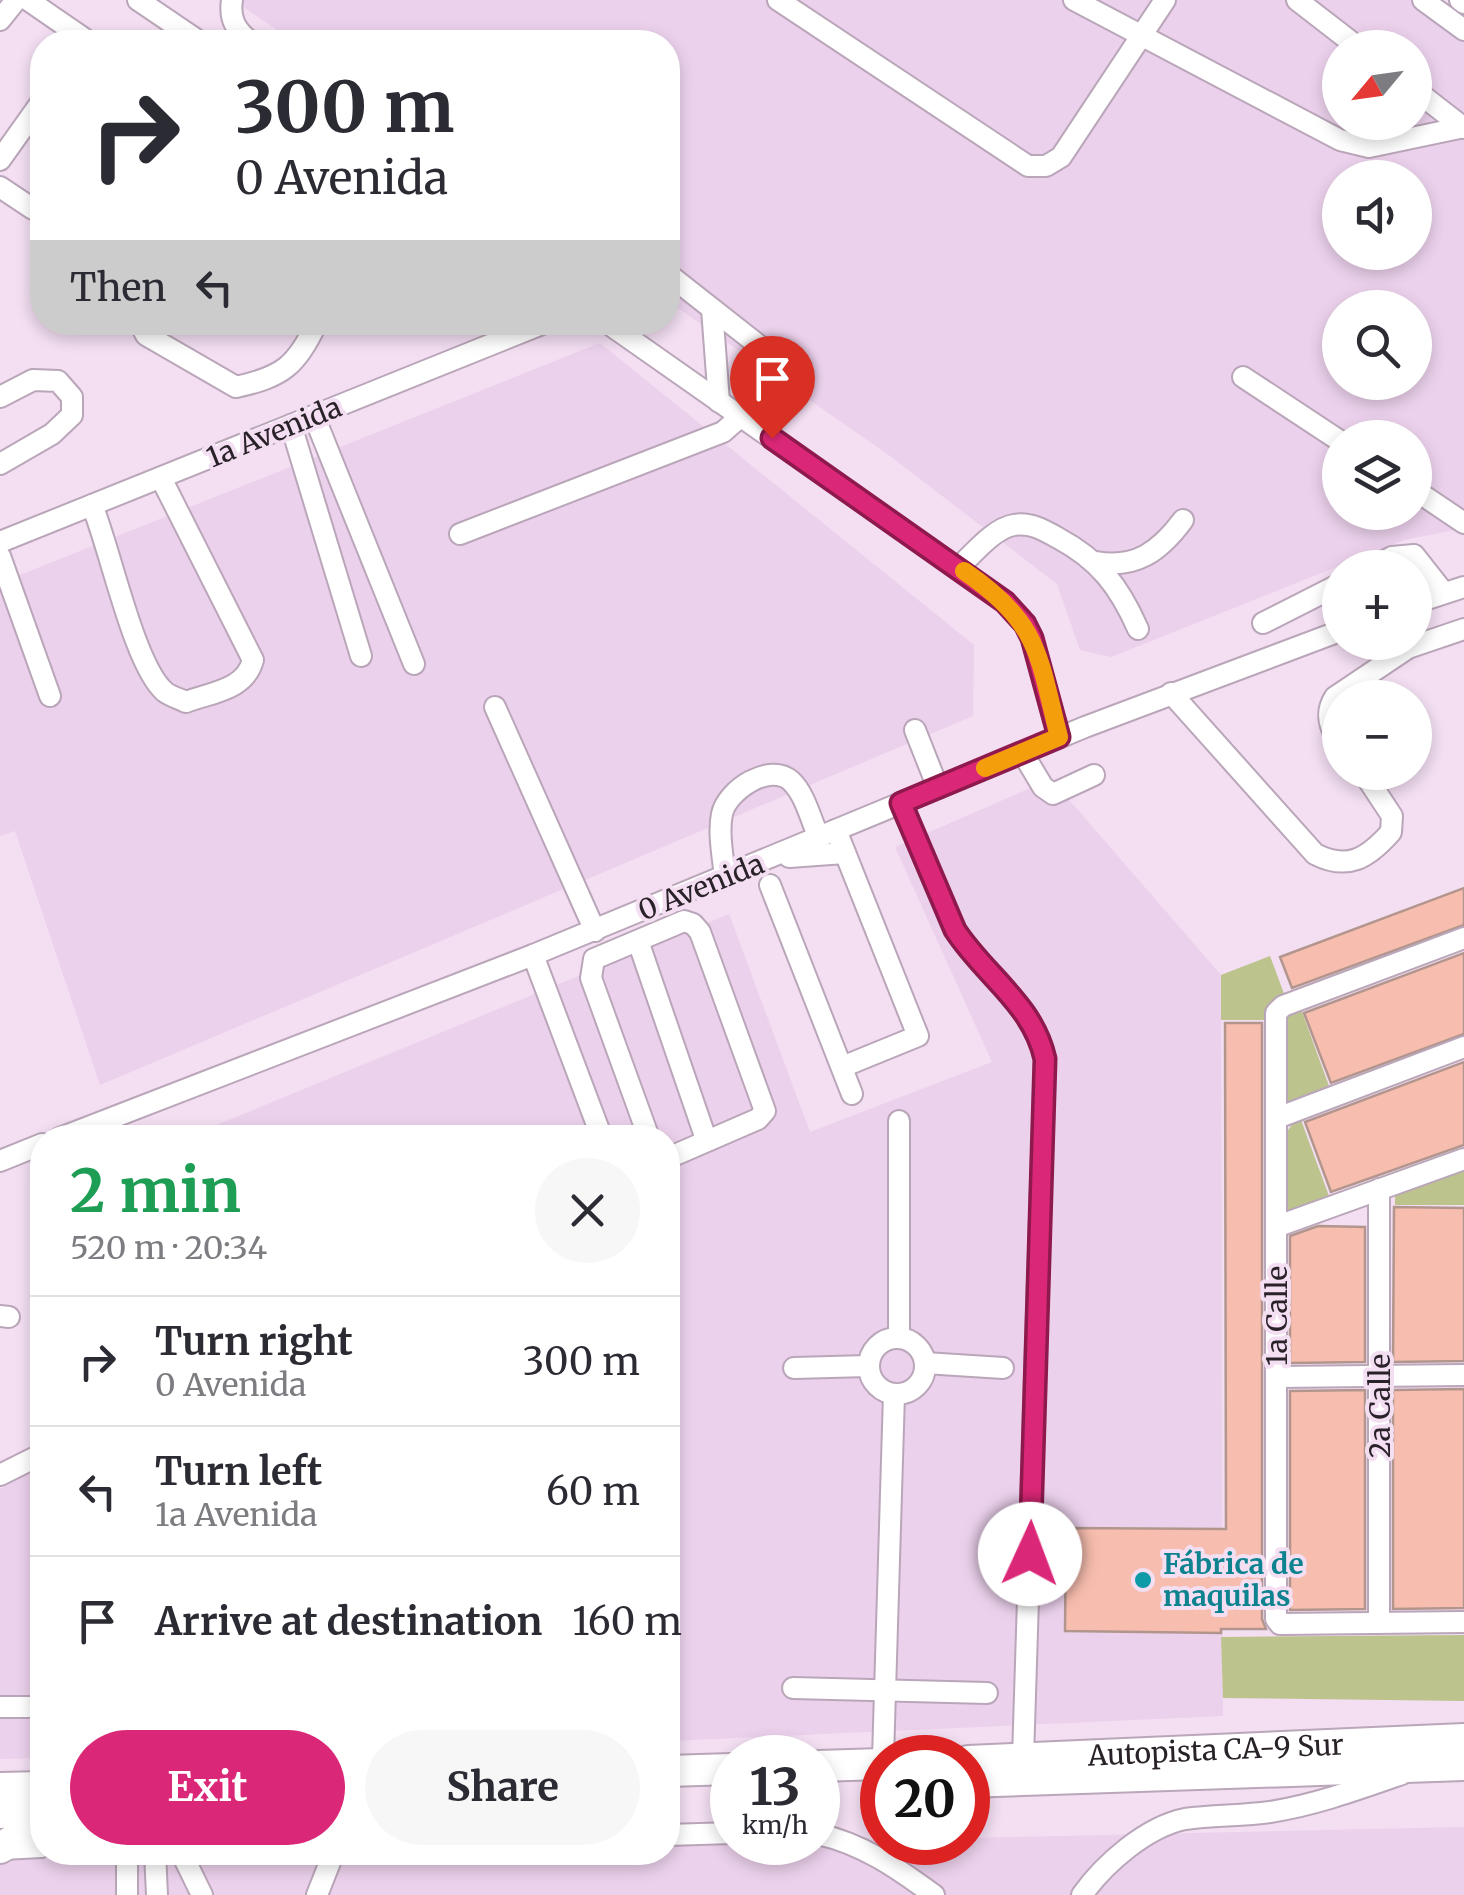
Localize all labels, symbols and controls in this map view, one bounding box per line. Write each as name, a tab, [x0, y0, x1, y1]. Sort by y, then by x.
north arrow	[1322, 30, 1432, 140]
map controls	[1322, 30, 1432, 790]
text: 300 m	[235, 63, 454, 151]
icon: right	[70, 70, 200, 200]
text: 0 Avenida	[235, 150, 448, 206]
button: sound	[1322, 160, 1432, 270]
icon: left	[187, 260, 242, 315]
text: Then	[70, 264, 167, 311]
button: search	[1322, 290, 1432, 400]
pin	[730, 336, 815, 439]
icon: arrive	[745, 351, 800, 406]
street label: 1a Avenida	[201, 389, 347, 475]
button: layers	[1322, 420, 1432, 530]
button: +	[1322, 550, 1432, 660]
button: −	[1322, 680, 1432, 790]
street label: 0 Avenida	[633, 845, 769, 929]
text: 2 min	[70, 1153, 241, 1228]
button: close	[535, 1158, 640, 1263]
text: 520 m · 20:34	[70, 1228, 267, 1268]
street label: 1a Calle	[1259, 1266, 1295, 1366]
text: Turn right	[155, 1318, 353, 1365]
icon: right	[70, 1334, 125, 1389]
text: 300 m	[523, 1338, 640, 1385]
street label: 2a Calle	[1362, 1354, 1398, 1458]
text: 0 Avenida	[155, 1365, 307, 1405]
text: Turn left	[155, 1448, 322, 1495]
icon: left	[70, 1464, 125, 1519]
text: 60 m	[546, 1468, 640, 1515]
text: 1a Avenida	[155, 1495, 318, 1535]
position arrow	[978, 1502, 1082, 1606]
place label: Fábrica de maquilas	[1163, 1546, 1304, 1614]
marker: Fábrica de maquilas	[1132, 1569, 1154, 1591]
icon: arrive	[70, 1594, 125, 1649]
text: Arrive at destination	[155, 1598, 542, 1645]
text: 160 m	[572, 1598, 682, 1645]
street label: Autopista CA-9 Sur	[1086, 1726, 1344, 1774]
button: Exit	[70, 1730, 345, 1845]
button: Share	[365, 1730, 640, 1845]
speed limit sign: 20	[860, 1735, 990, 1865]
text: 13	[750, 1756, 800, 1819]
text: km/h	[742, 1809, 808, 1841]

